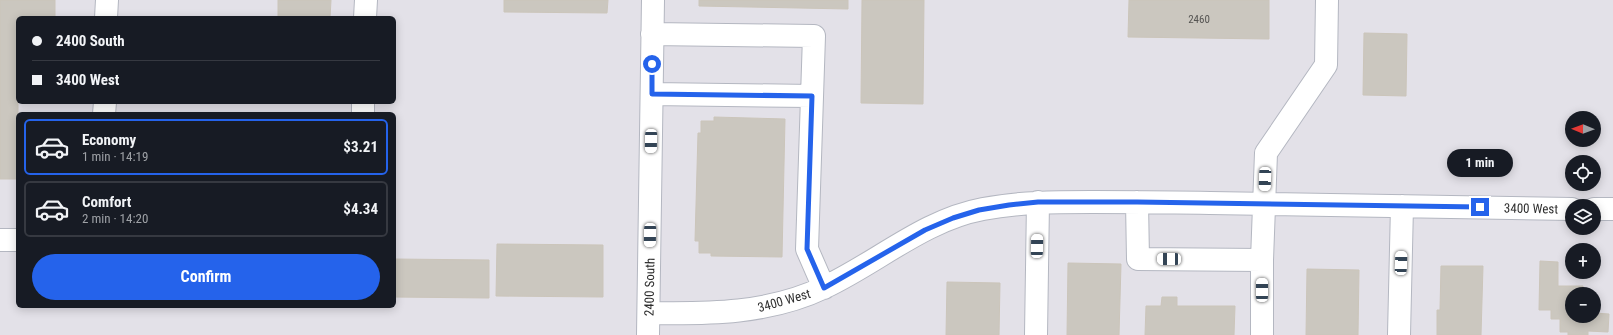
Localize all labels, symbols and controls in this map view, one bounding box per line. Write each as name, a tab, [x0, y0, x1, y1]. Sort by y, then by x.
house number: 2460	[1188, 13, 1210, 26]
text: 2400 South	[56, 32, 125, 50]
route start	[643, 55, 661, 73]
text: 3400 West	[56, 71, 119, 89]
north arrow	[1565, 111, 1601, 147]
map controls	[1565, 111, 1601, 323]
icon: car	[34, 129, 70, 165]
car	[645, 129, 657, 153]
text: Economy	[82, 131, 136, 149]
text: $3.21	[343, 138, 378, 156]
text: 1 min · 14:19	[82, 149, 148, 164]
callout: 1 min	[1447, 149, 1513, 177]
text: 1 min	[1466, 155, 1494, 170]
button: locate	[1565, 155, 1601, 191]
car	[1259, 167, 1271, 191]
icon: car	[34, 191, 70, 227]
text: Comfort	[82, 193, 131, 211]
route end	[1471, 198, 1489, 216]
button: layers	[1565, 199, 1601, 235]
text: $4.34	[343, 200, 378, 218]
street label: 3400 West	[1504, 201, 1558, 216]
text: 2 min · 14:20	[82, 211, 148, 226]
car	[644, 223, 656, 247]
car	[1031, 234, 1043, 258]
button: +	[1565, 243, 1601, 279]
car	[1395, 251, 1407, 275]
car	[1157, 253, 1181, 265]
button: Confirm	[32, 254, 380, 300]
street label: 2400 South	[641, 258, 658, 316]
car	[1256, 278, 1268, 302]
street label: 3400 West	[756, 286, 812, 315]
button: −	[1565, 287, 1601, 323]

